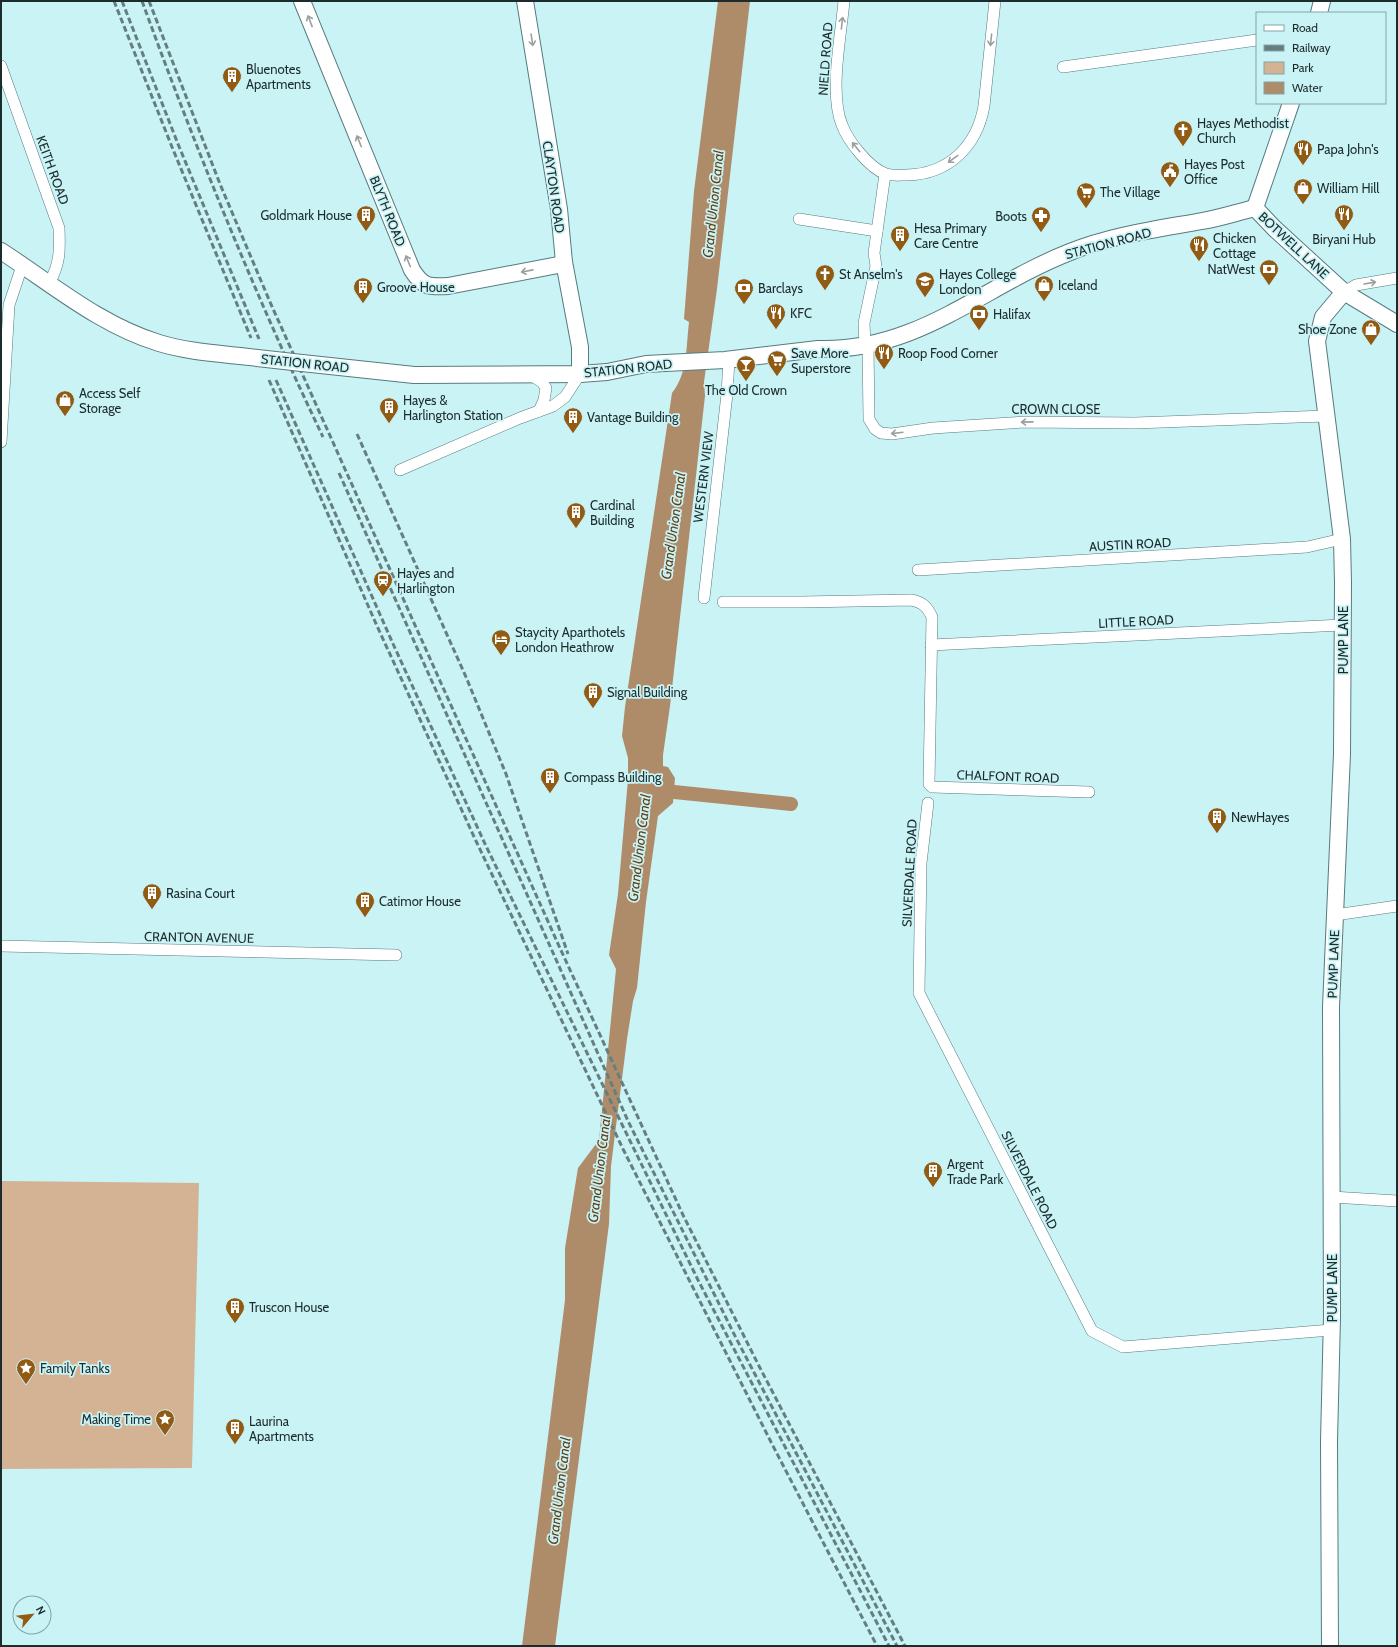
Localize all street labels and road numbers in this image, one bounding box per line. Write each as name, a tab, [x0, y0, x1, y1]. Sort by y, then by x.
street label: NIELD ROAD	[814, 22, 836, 96]
street label: KEITH ROAD	[33, 133, 73, 207]
street label: CLAYTON ROAD	[540, 140, 568, 234]
street label: BLYTH ROAD	[367, 173, 409, 249]
street label: BOTWELL LANE	[1255, 208, 1333, 282]
street label: STATION ROAD	[1063, 224, 1153, 262]
street label: STATION ROAD	[260, 350, 350, 376]
street label: STATION ROAD	[583, 355, 673, 381]
street label: CROWN CLOSE	[1011, 401, 1101, 417]
street label: WESTERN VIEW	[689, 430, 717, 524]
street label: AUSTIN ROAD	[1088, 534, 1172, 554]
street label: PUMP LANE	[1335, 606, 1351, 674]
street label: LITTLE ROAD	[1098, 611, 1174, 631]
street label: CHALFONT ROAD	[956, 766, 1060, 786]
street label: SILVERDALE ROAD	[898, 819, 920, 927]
street label: CRANTON AVENUE	[144, 928, 254, 946]
street label: PUMP LANE	[1324, 929, 1342, 999]
street label: SILVERDALE ROAD	[998, 1128, 1062, 1232]
street label: PUMP LANE	[1324, 1254, 1340, 1322]

